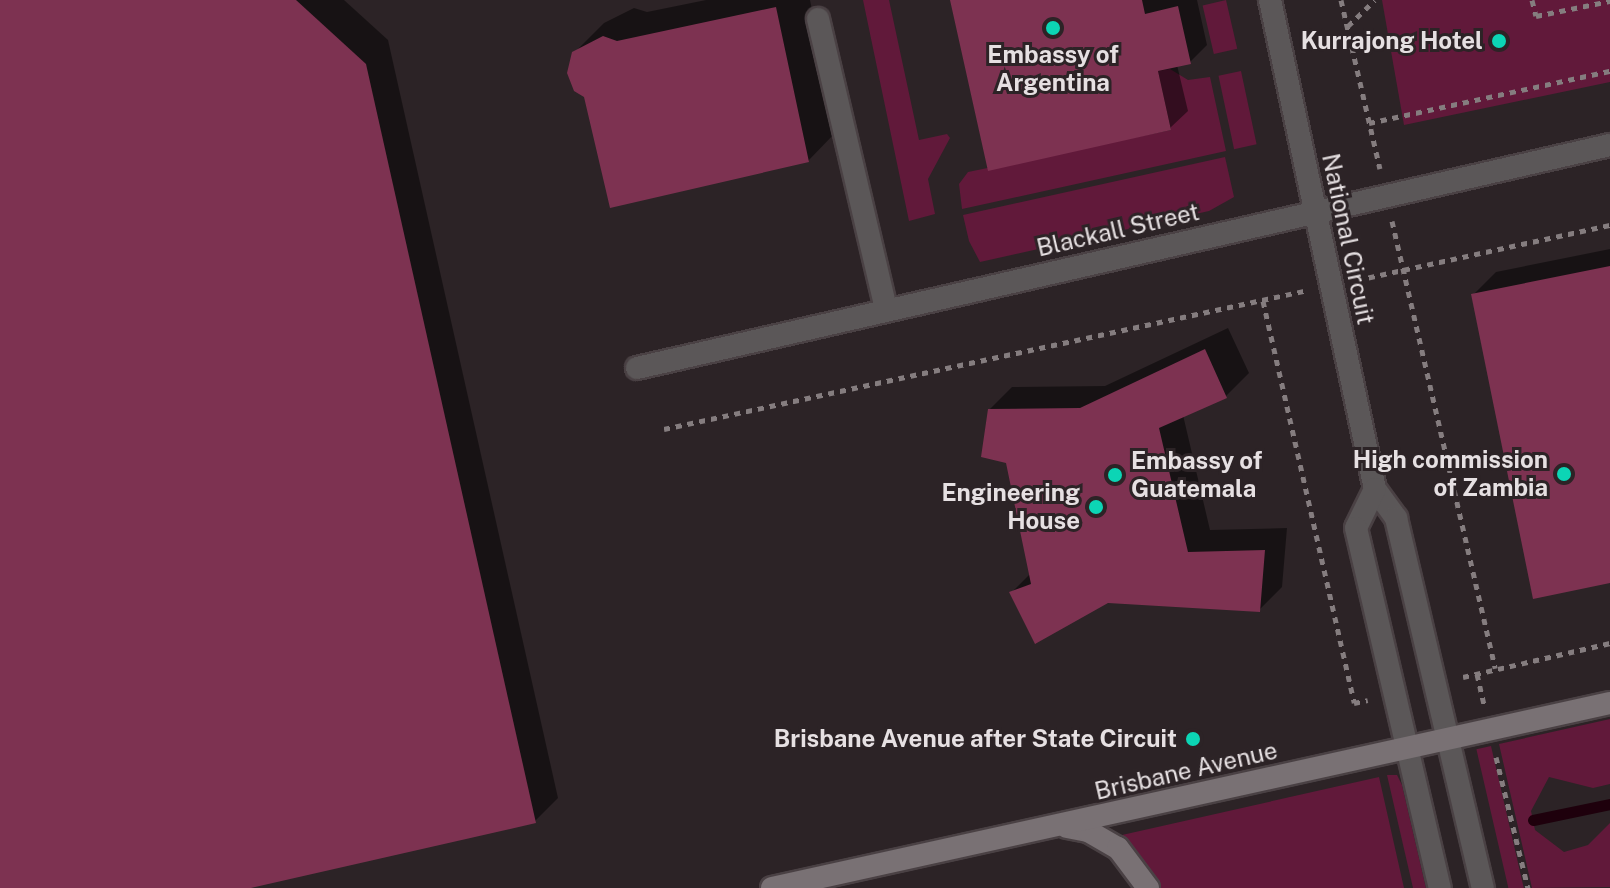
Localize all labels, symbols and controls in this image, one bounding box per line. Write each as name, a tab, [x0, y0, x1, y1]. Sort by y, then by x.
marker: Embassy of Argentina	[1044, 19, 1062, 37]
place label: Kurrajong Hotel	[1301, 27, 1483, 55]
marker: Kurrajong Hotel	[1490, 32, 1508, 50]
place label: Embassy of Argentina	[987, 41, 1119, 97]
street label: National Circuit	[1316, 151, 1380, 327]
street label: Blackall Street	[1034, 197, 1202, 263]
place label: High commission of Zambia	[1353, 446, 1548, 502]
place label: Embassy of Guatemala	[1131, 447, 1263, 503]
marker: High commission of Zambia	[1555, 465, 1573, 483]
marker: Embassy of Guatemala	[1106, 466, 1124, 484]
place label: Engineering House	[942, 479, 1080, 535]
marker: Engineering House	[1087, 498, 1105, 516]
place label: Brisbane Avenue after State Circuit	[774, 725, 1177, 753]
marker: Brisbane Avenue after State Circuit	[1184, 730, 1202, 748]
street label: Brisbane Avenue	[1092, 736, 1280, 806]

